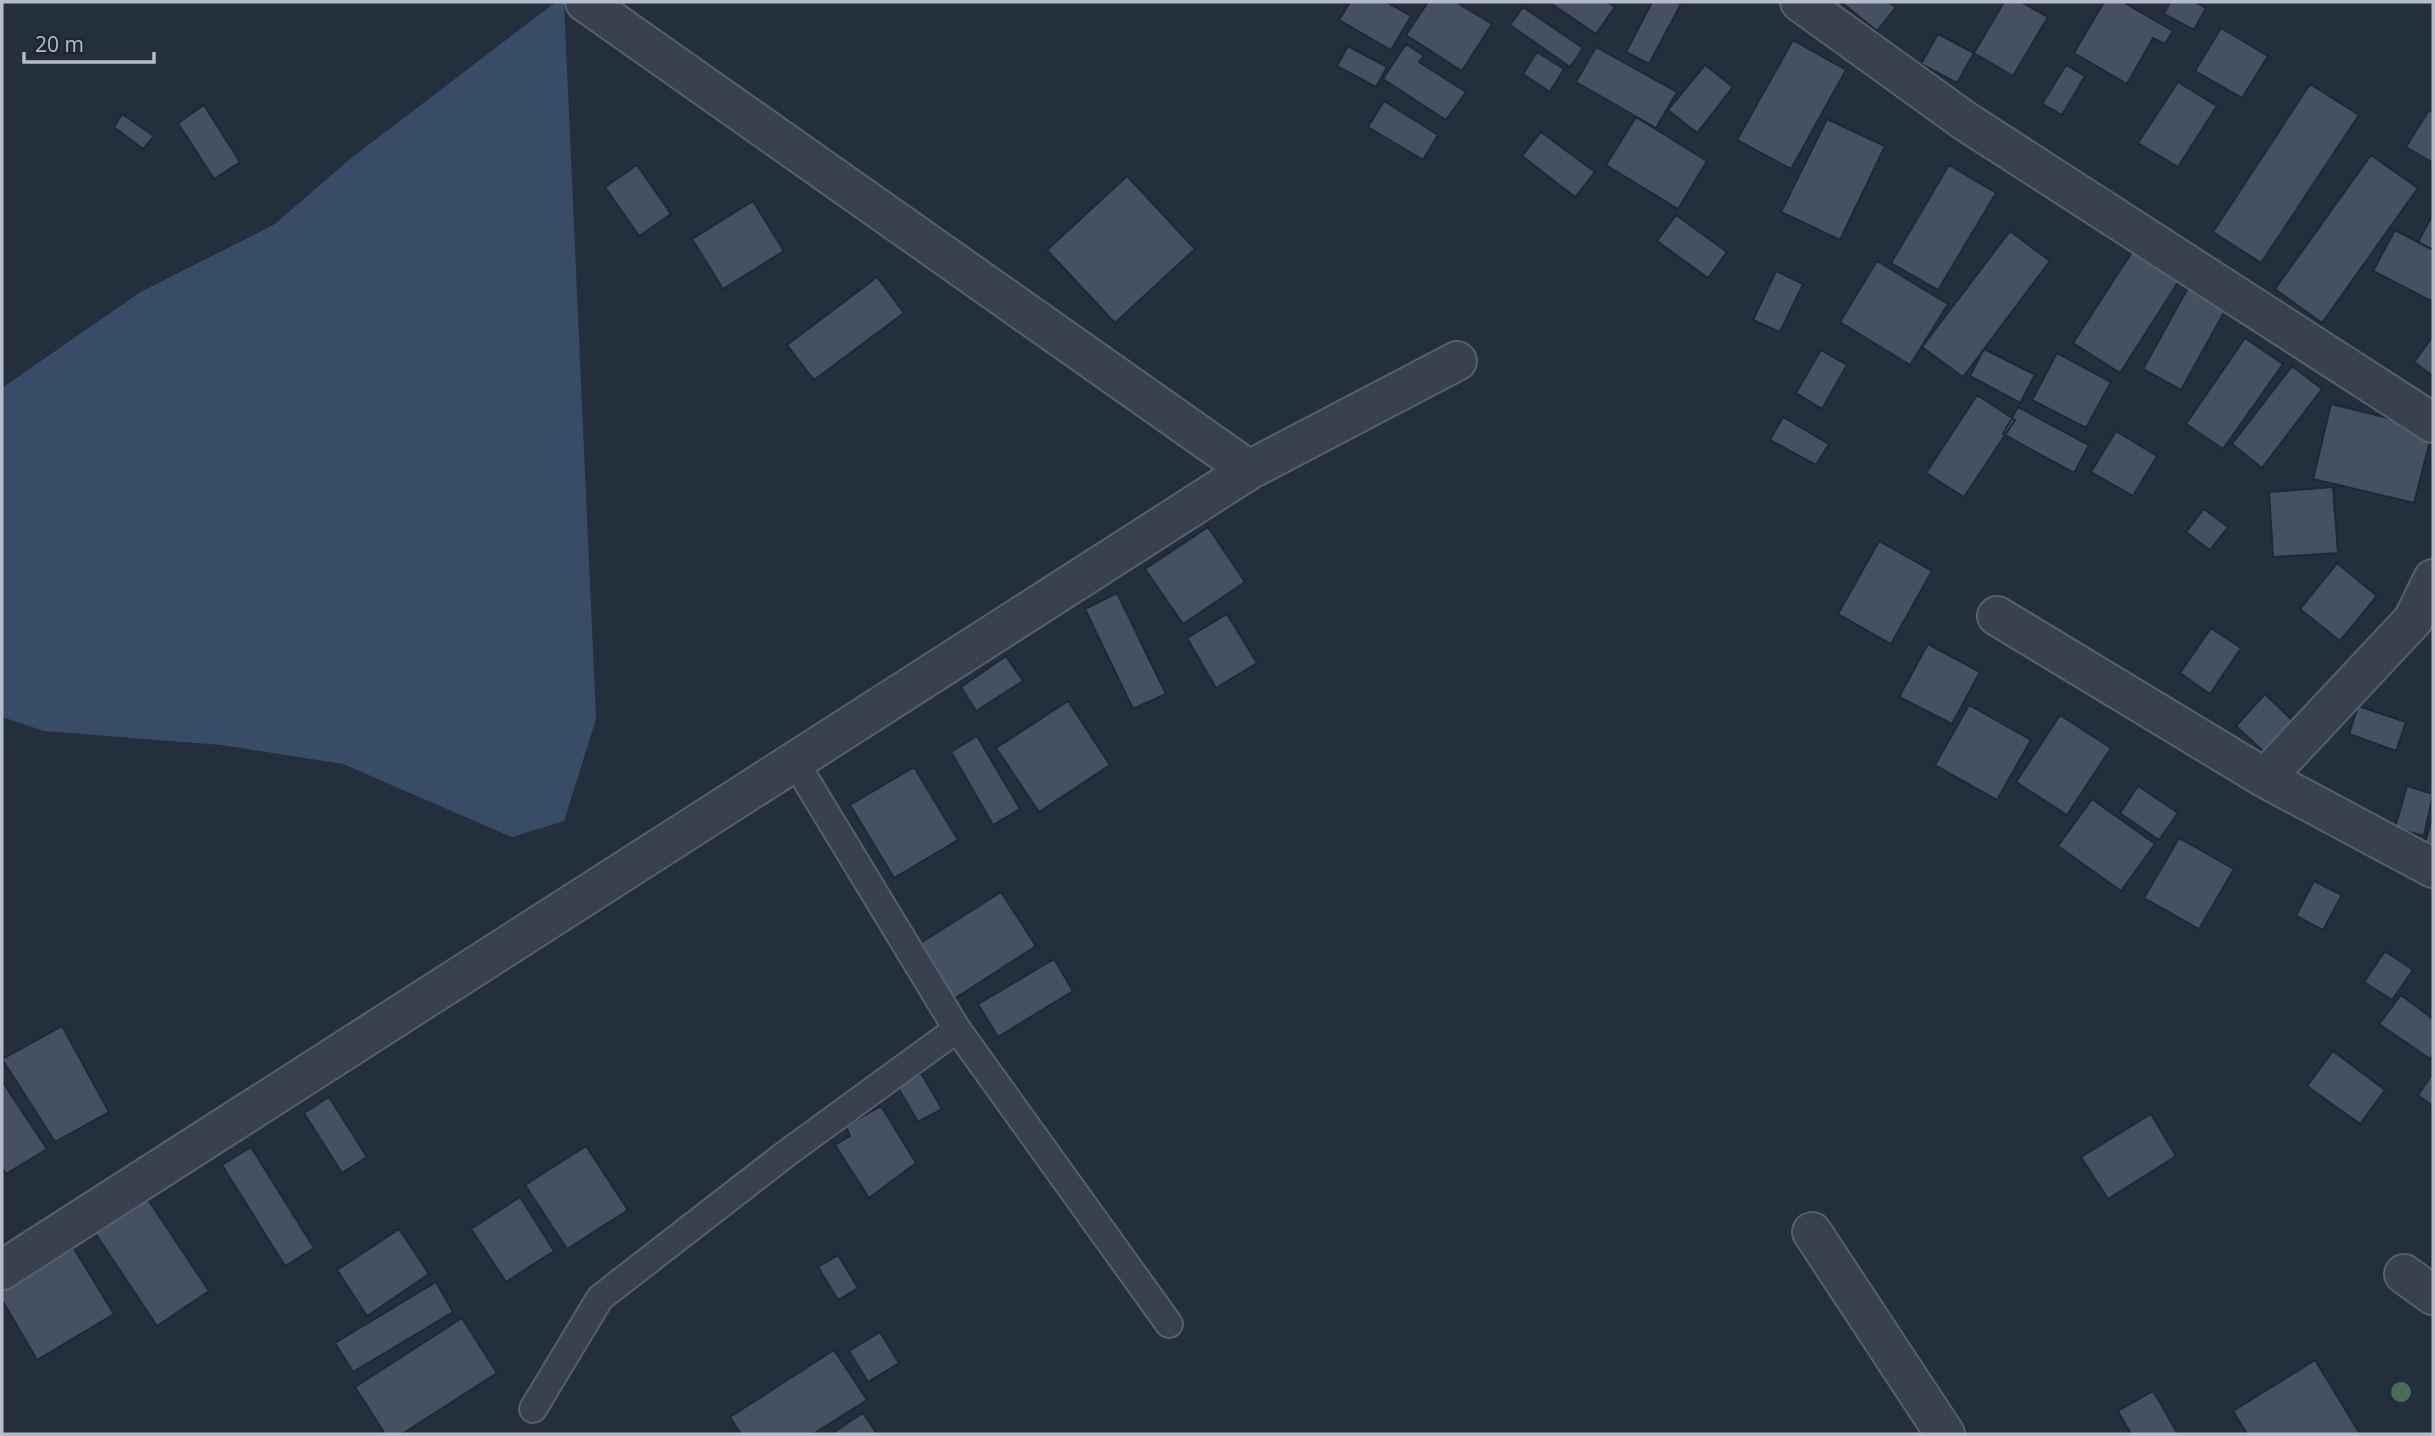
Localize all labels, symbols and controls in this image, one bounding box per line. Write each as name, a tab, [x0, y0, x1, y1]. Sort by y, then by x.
scale bar	[24, 21, 154, 65]
text: 20 m	[35, 30, 84, 58]

